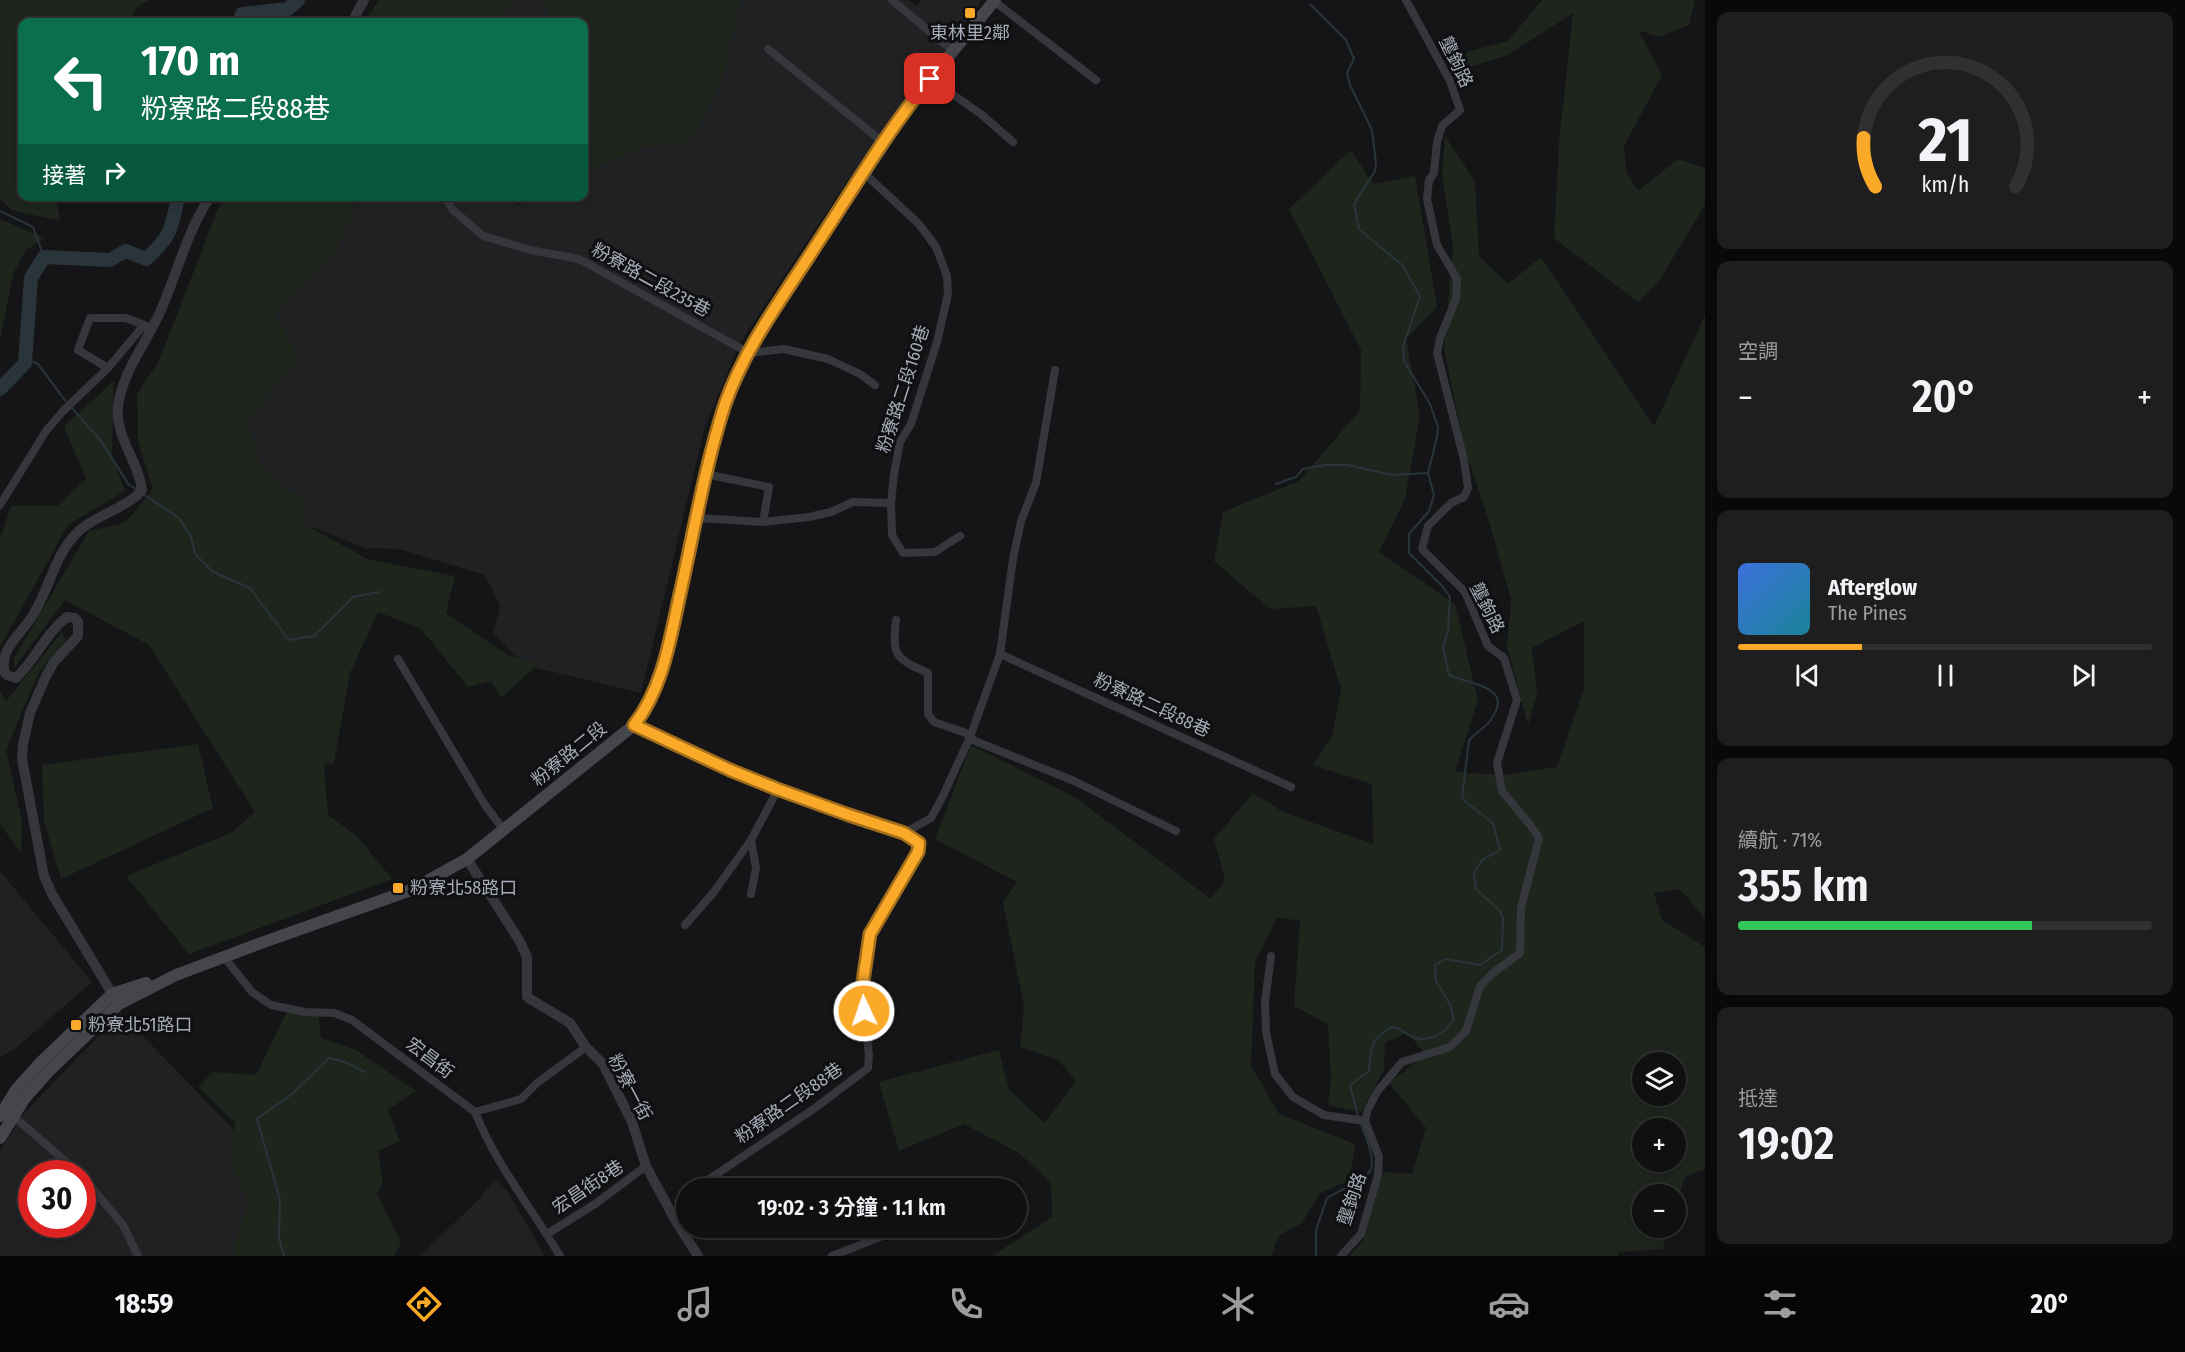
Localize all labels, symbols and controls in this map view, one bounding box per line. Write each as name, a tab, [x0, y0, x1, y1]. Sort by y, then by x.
marker: 東林里2鄰	[963, 6, 977, 20]
place label: 東林里2鄰	[930, 22, 1010, 44]
street label: 壟鉤路	[1434, 33, 1478, 91]
text: 170 m	[141, 36, 240, 86]
icon: left	[42, 42, 120, 120]
pin	[904, 53, 955, 104]
icon: arrive	[913, 62, 946, 95]
text: 粉寮路二段88巷	[141, 93, 330, 125]
text: 21	[1917, 104, 1972, 179]
icon: right	[98, 156, 131, 189]
text: 接著	[42, 162, 86, 189]
text: km/h	[1921, 173, 1969, 199]
street label: 粉寮路二段235巷	[588, 238, 714, 322]
street label: 粉寮路二段160巷	[872, 322, 934, 456]
text: 空調	[1738, 339, 1778, 363]
text: 20°	[1912, 370, 1978, 424]
text: −	[1738, 378, 1753, 418]
text: +	[2137, 378, 2152, 418]
text: Afterglow	[1828, 574, 1917, 601]
street label: 壟鉤路	[1465, 579, 1509, 637]
text: The Pines	[1828, 601, 1907, 625]
icon: previous	[1791, 659, 1824, 692]
icon: pause	[1929, 659, 1962, 692]
icon: next	[2067, 659, 2100, 692]
street label: 粉寮路二段88巷	[1090, 668, 1214, 742]
street label: 粉寮路二段	[527, 717, 611, 791]
text: 續航 · 71%	[1738, 828, 1822, 852]
text: 355 km	[1738, 859, 1869, 913]
place label: 粉寮北58路口	[410, 877, 517, 899]
marker: 粉寮北58路口	[391, 881, 405, 895]
position arrow	[832, 979, 896, 1043]
place label: 粉寮北51路口	[88, 1014, 192, 1036]
marker: 粉寮北51路口	[69, 1018, 83, 1032]
street label: 宏昌街	[402, 1033, 458, 1083]
street label: 粉寮一街	[603, 1050, 657, 1124]
map controls	[1632, 1052, 1686, 1238]
button: layers	[1632, 1052, 1686, 1106]
street label: 粉寮路二段88巷	[731, 1058, 847, 1148]
text: 抵達	[1738, 1086, 1778, 1110]
text: 19:02	[1738, 1117, 1834, 1171]
button: +	[1632, 1118, 1686, 1172]
street label: 宏昌街8巷	[548, 1155, 628, 1219]
speed limit sign: 30	[18, 1160, 96, 1238]
street label: 壟鉤路	[1333, 1170, 1371, 1228]
button: −	[1632, 1184, 1686, 1238]
text: 19:02 · 3 分鐘 · 1.1 km	[757, 1194, 946, 1221]
icon: directions	[403, 1283, 445, 1325]
icon: music	[674, 1283, 716, 1325]
icon: phone	[945, 1283, 987, 1325]
icon: climate	[1217, 1283, 1259, 1325]
icon: car	[1488, 1283, 1530, 1325]
icon: filters	[1759, 1283, 1801, 1325]
text: 18:59	[115, 1288, 174, 1320]
text: 20°	[2030, 1288, 2070, 1320]

